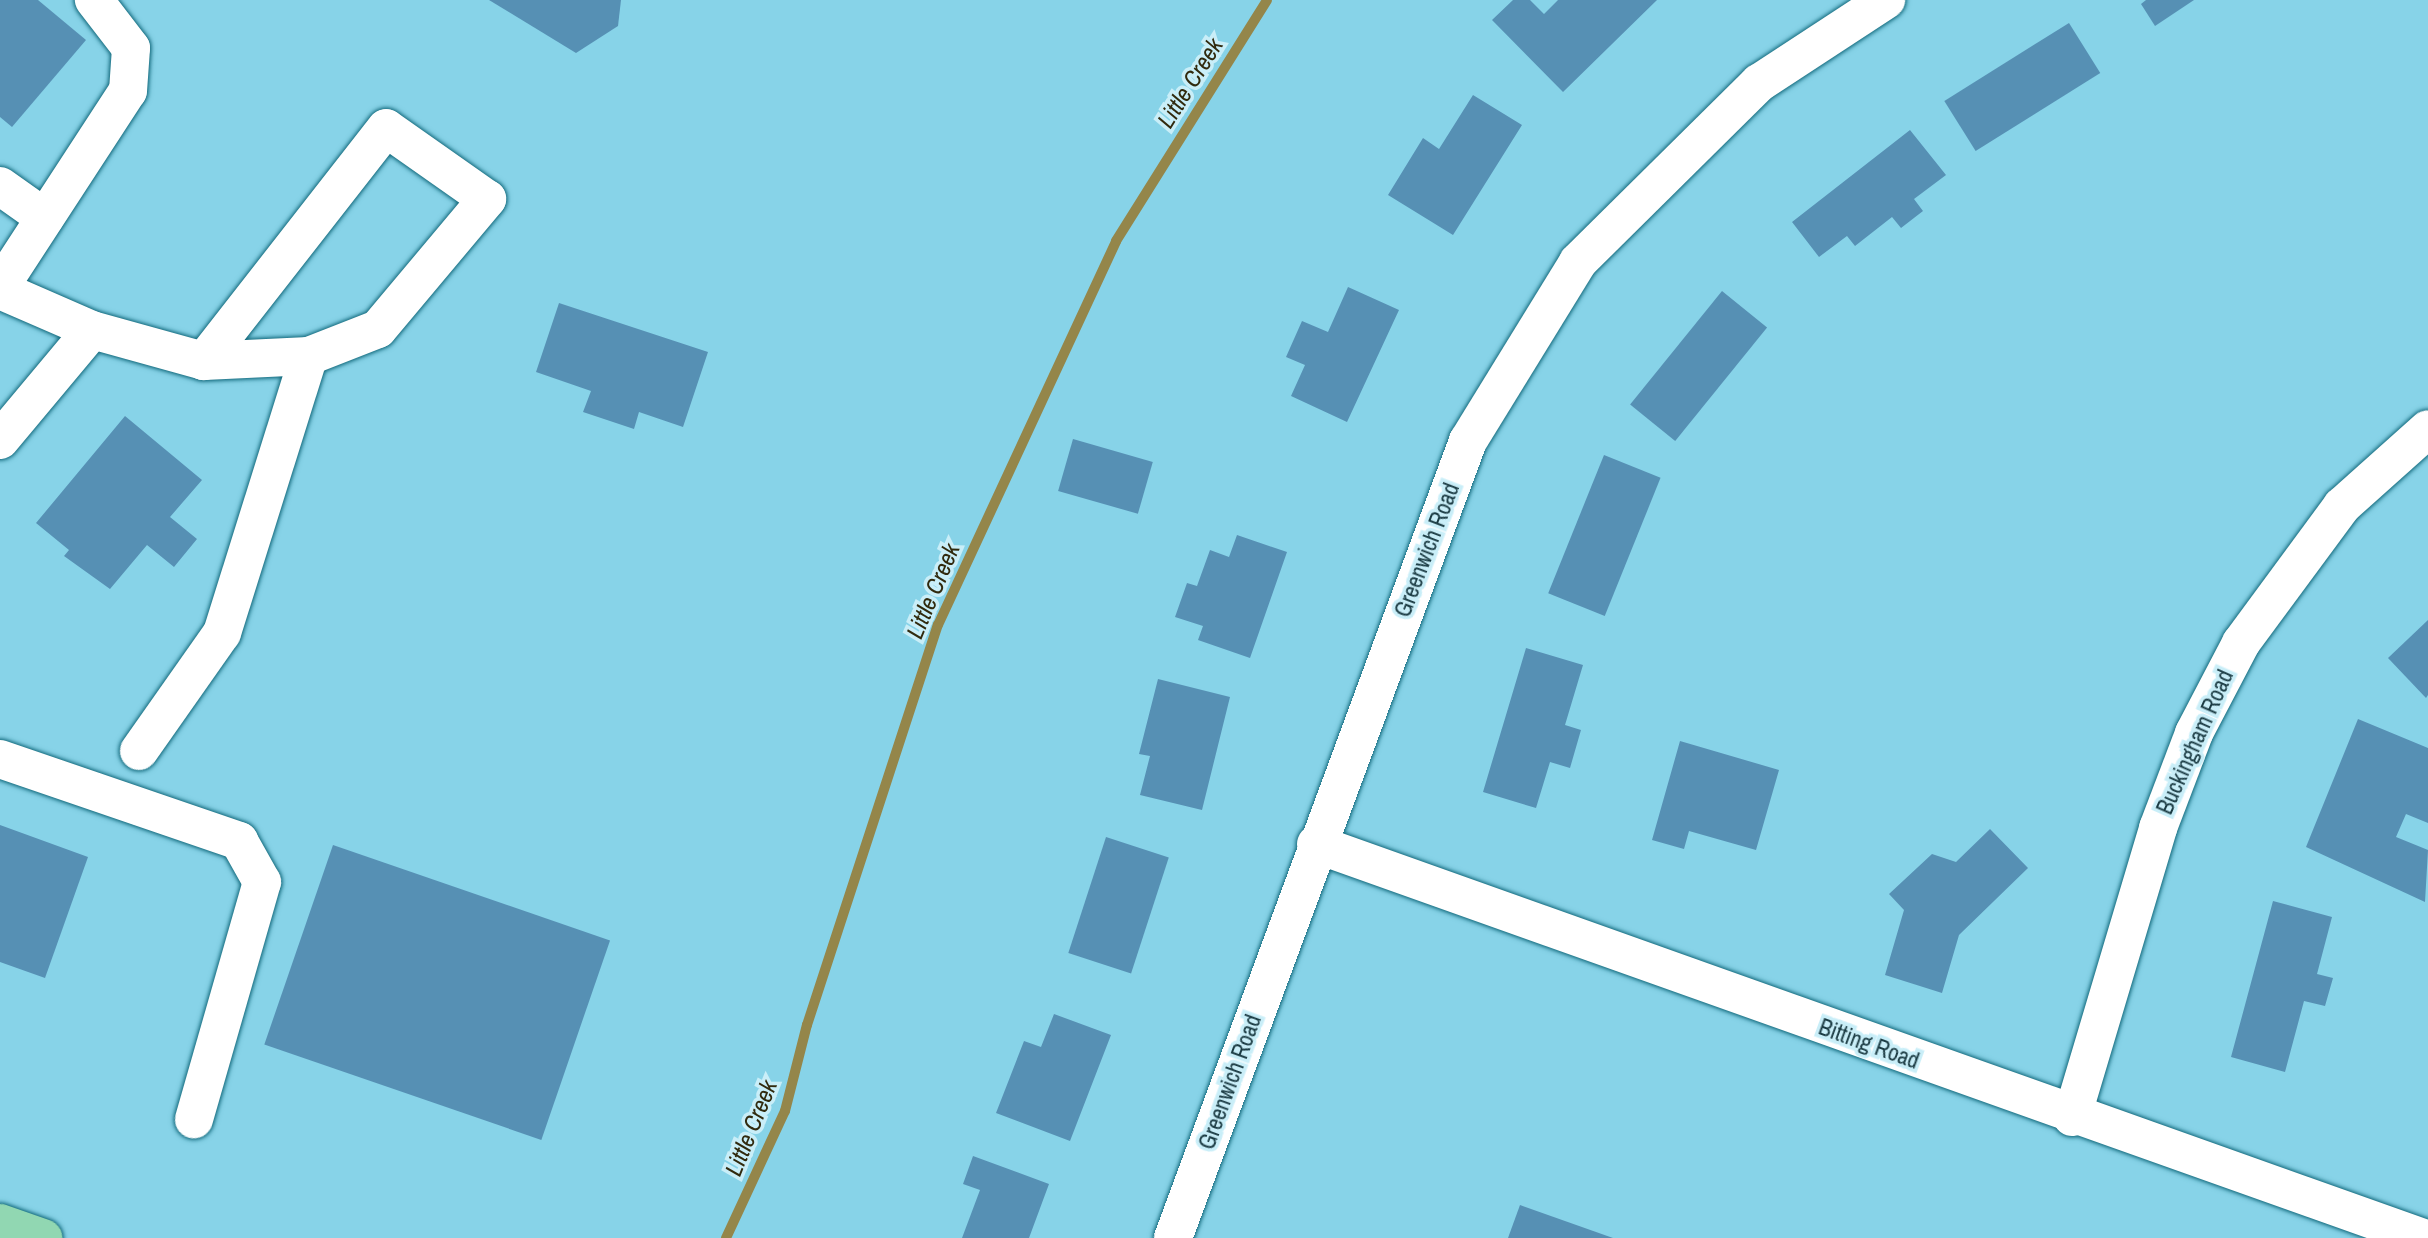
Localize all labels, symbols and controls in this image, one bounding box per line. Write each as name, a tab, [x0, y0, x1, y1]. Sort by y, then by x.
water label: Little Creek	[1151, 33, 1229, 133]
street label: Greenwich Road	[1389, 479, 1465, 621]
water label: Little Creek	[900, 539, 966, 643]
street label: Buckingham Road	[2151, 666, 2239, 818]
street label: Greenwich Road	[1193, 1011, 1267, 1153]
street label: Bitting Road	[1815, 1013, 1923, 1075]
water label: Little Creek	[719, 1076, 783, 1180]

